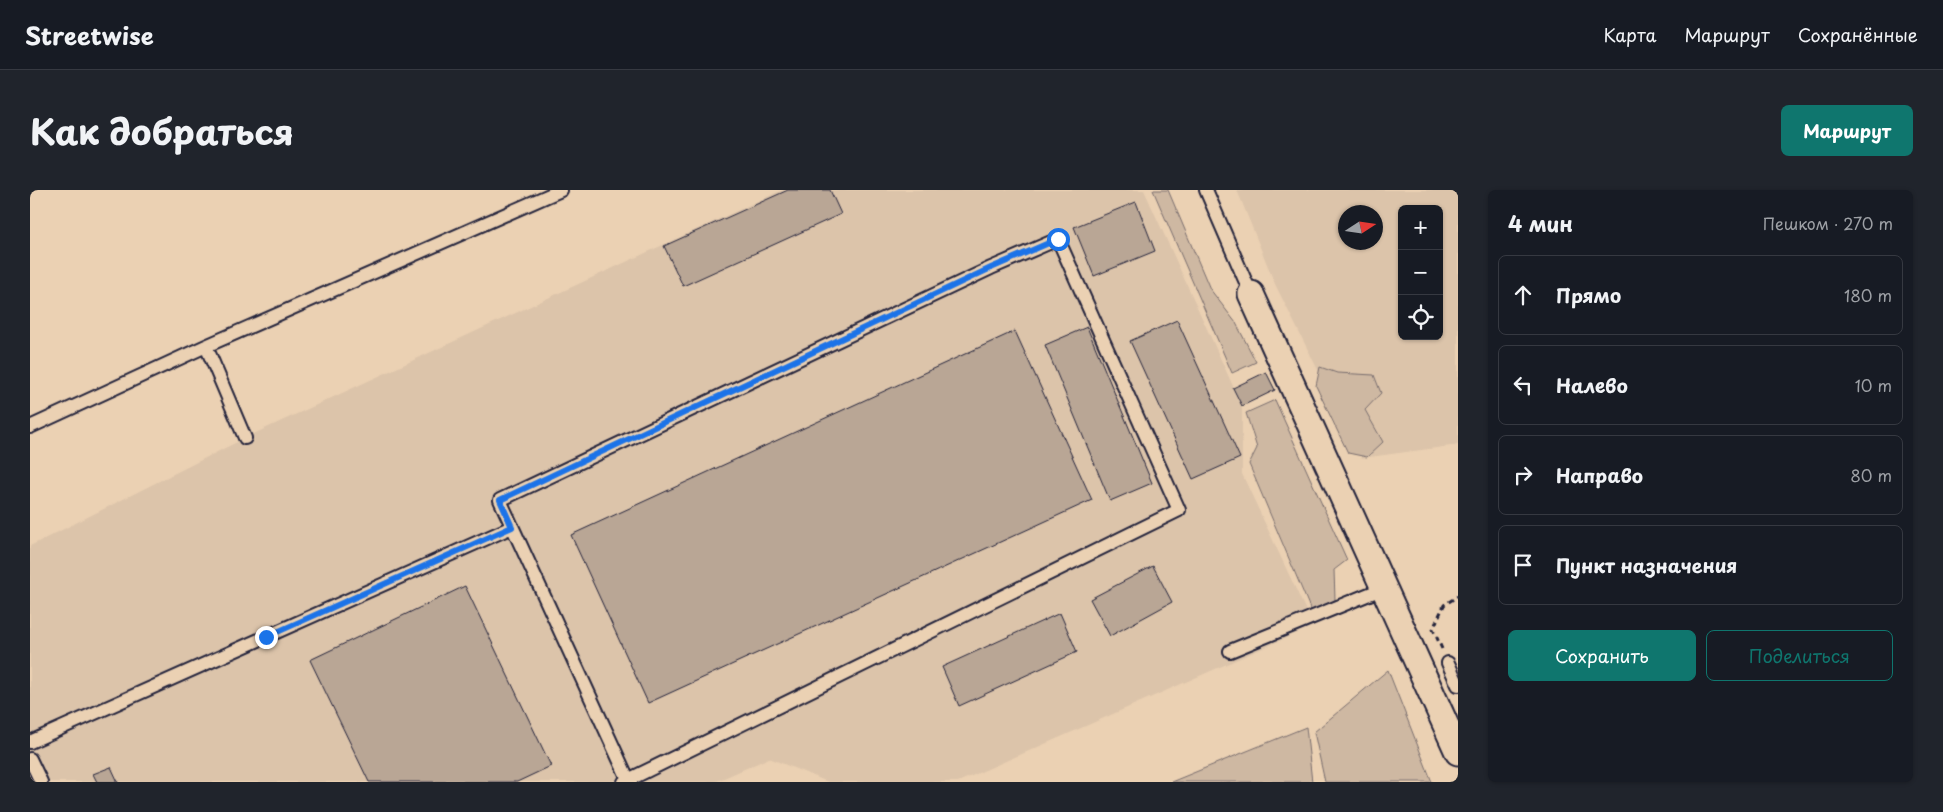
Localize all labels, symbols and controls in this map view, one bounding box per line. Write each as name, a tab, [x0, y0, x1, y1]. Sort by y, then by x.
text: Streetwise	[25, 17, 154, 53]
text: Карта	[1604, 21, 1656, 48]
text: Маршрут	[1684, 21, 1770, 48]
text: Сохранённые	[1798, 21, 1918, 48]
text: Как добраться	[30, 104, 294, 157]
button: Маршрут	[1781, 105, 1913, 156]
north arrow	[1338, 205, 1383, 250]
map controls	[1398, 205, 1443, 340]
button: +	[1398, 205, 1443, 250]
text: 4 мин	[1508, 207, 1573, 239]
text: Пешком · 270 m	[1763, 211, 1893, 235]
route start	[1047, 228, 1070, 251]
button: −	[1398, 250, 1443, 295]
icon: ahead	[1509, 281, 1537, 309]
text: Прямо	[1556, 281, 1621, 309]
text: 180 m	[1844, 283, 1892, 307]
button: locate	[1398, 295, 1443, 340]
icon: left	[1509, 371, 1537, 399]
text: Налево	[1556, 371, 1628, 399]
text: 10 m	[1855, 373, 1892, 397]
icon: right	[1509, 461, 1537, 489]
text: Направо	[1556, 461, 1643, 489]
text: 80 m	[1850, 463, 1892, 487]
icon: arrive	[1509, 551, 1537, 579]
text: Пункт назначения	[1556, 551, 1737, 579]
route end	[255, 626, 278, 649]
button: Сохранить	[1508, 630, 1696, 681]
button: Поделиться	[1706, 630, 1893, 681]

